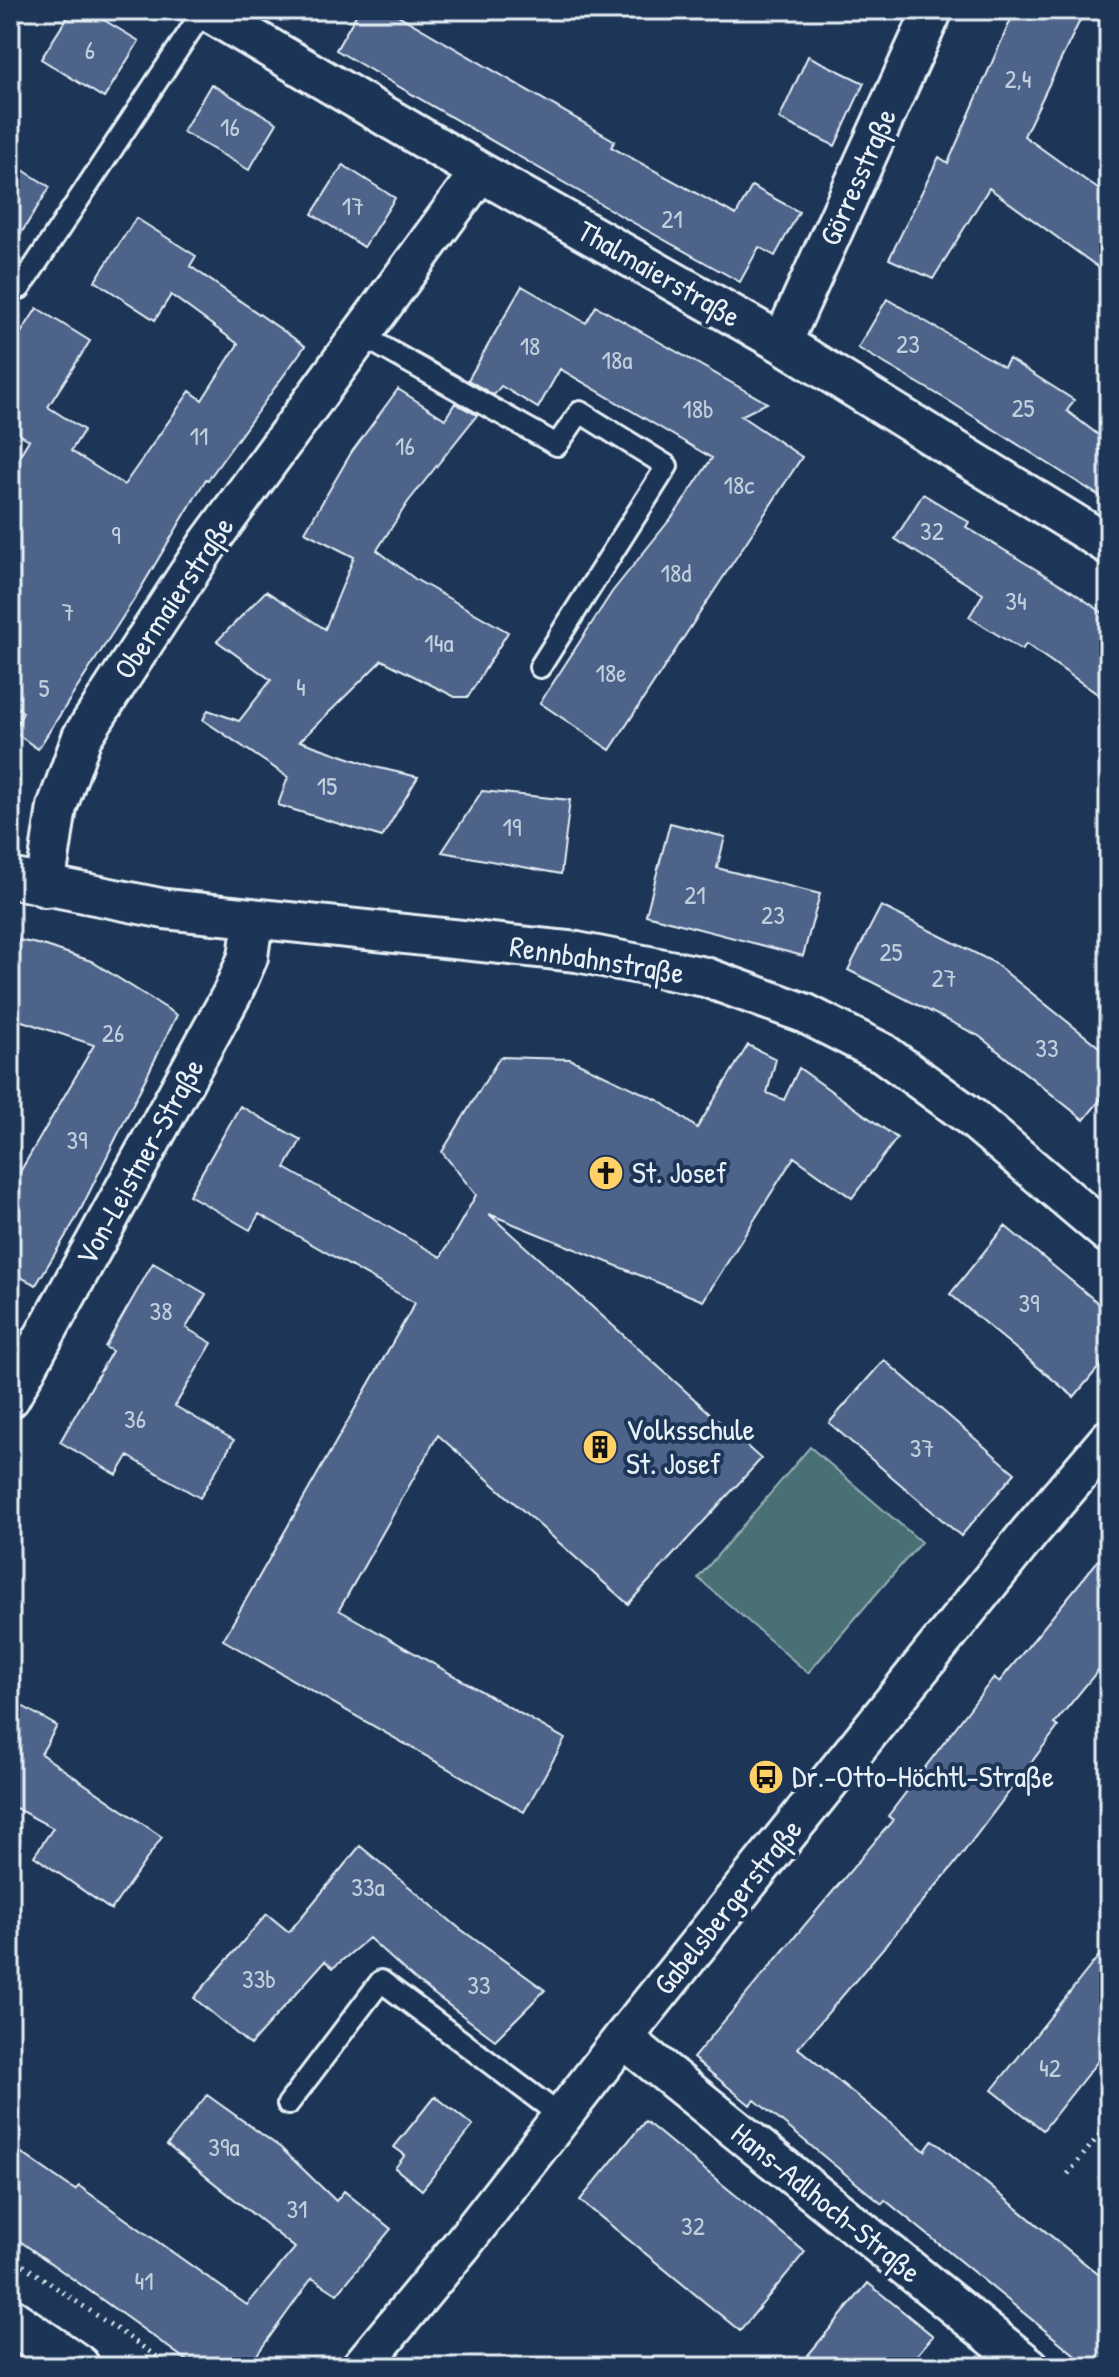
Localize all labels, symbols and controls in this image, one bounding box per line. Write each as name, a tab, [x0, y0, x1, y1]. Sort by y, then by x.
house number: 6	[85, 32, 95, 67]
house number: 2,4	[1004, 61, 1032, 96]
street label: Görresstraße	[809, 102, 905, 251]
house number: 16	[220, 109, 240, 144]
house number: 17	[342, 188, 364, 223]
house number: 21	[661, 201, 683, 236]
street label: Thalmaierstraße	[571, 210, 748, 336]
house number: 23	[896, 326, 920, 361]
house number: 18	[520, 328, 540, 363]
house number: 18a	[602, 342, 632, 377]
house number: 25	[1011, 390, 1035, 425]
house number: 18b	[682, 391, 714, 426]
house number: 11	[190, 418, 208, 453]
house number: 16	[395, 428, 415, 463]
house number: 18c	[724, 467, 754, 502]
street label: Obermaierstraße	[104, 508, 242, 687]
house number: 32	[920, 513, 944, 548]
house number: 9	[111, 517, 121, 552]
house number: 18d	[661, 555, 691, 590]
house number: 34	[1005, 583, 1027, 618]
house number: 7	[62, 594, 74, 629]
house number: 14a	[424, 625, 454, 660]
house number: 18e	[595, 655, 627, 690]
house number: 4	[296, 669, 306, 704]
house number: 5	[39, 670, 50, 705]
house number: 15	[317, 768, 337, 803]
house number: 19	[503, 809, 521, 844]
house number: 21	[684, 877, 706, 912]
house number: 23	[761, 897, 785, 932]
street label: Rennbahnstraße	[507, 925, 687, 993]
house number: 25	[879, 934, 903, 969]
house number: 27	[931, 960, 957, 995]
house number: 26	[102, 1015, 124, 1050]
house number: 33	[1035, 1030, 1059, 1065]
street label: Von-Leistner-Straße	[66, 1051, 213, 1272]
house number: 39	[66, 1122, 88, 1157]
place label: St. Josef	[632, 1152, 727, 1192]
church icon: St. Josef	[587, 1154, 625, 1192]
house number: 39	[1018, 1285, 1040, 1320]
house number: 38	[150, 1293, 172, 1328]
house number: 36	[124, 1401, 146, 1436]
place label: Volksschule St. Josef	[626, 1409, 755, 1483]
building icon: Volksschule St. Josef	[581, 1428, 619, 1466]
house number: 37	[910, 1430, 934, 1465]
place label: Dr.-Otto-Höchtl-Straße	[792, 1756, 1054, 1796]
bus stop icon: Dr.-Otto-Höchtl-Straße	[747, 1758, 785, 1796]
street label: Gabelsbergerstraße	[644, 1810, 811, 2003]
house number: 33a	[351, 1869, 385, 1904]
house number: 33b	[242, 1961, 276, 1996]
house number: 33	[467, 1967, 491, 2002]
house number: 42	[1039, 2050, 1061, 2085]
street label: Hans-Adlhoch-Straße	[723, 2113, 930, 2291]
house number: 39a	[208, 2129, 240, 2164]
house number: 31	[286, 2191, 308, 2226]
house number: 32	[681, 2208, 705, 2243]
house number: 41	[134, 2263, 154, 2298]

